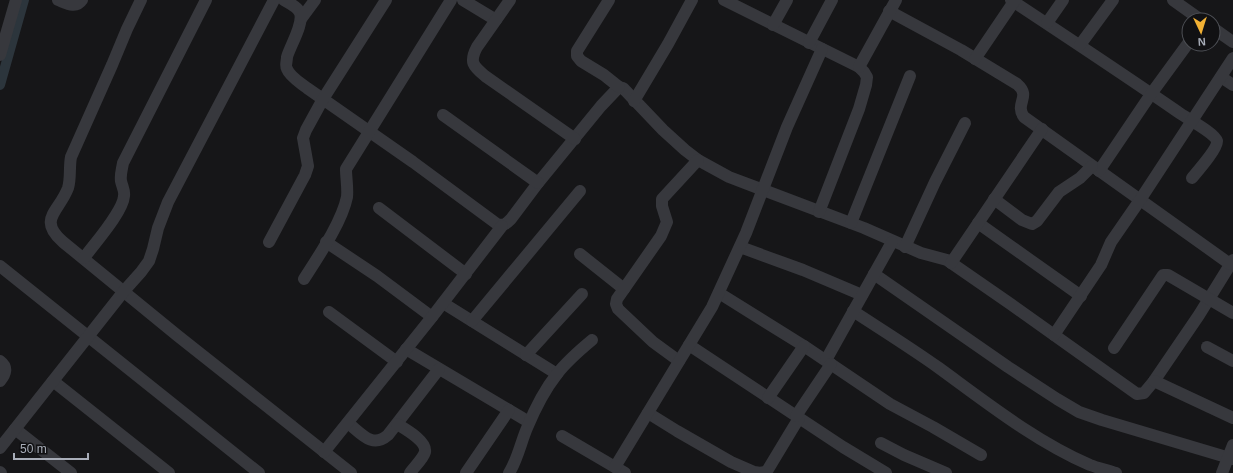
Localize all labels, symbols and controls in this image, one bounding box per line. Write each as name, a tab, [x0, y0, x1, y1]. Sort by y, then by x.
north arrow	[1181, 12, 1221, 52]
text: N	[1197, 36, 1206, 48]
scale bar	[14, 435, 88, 461]
text: 50 m	[20, 442, 47, 456]

